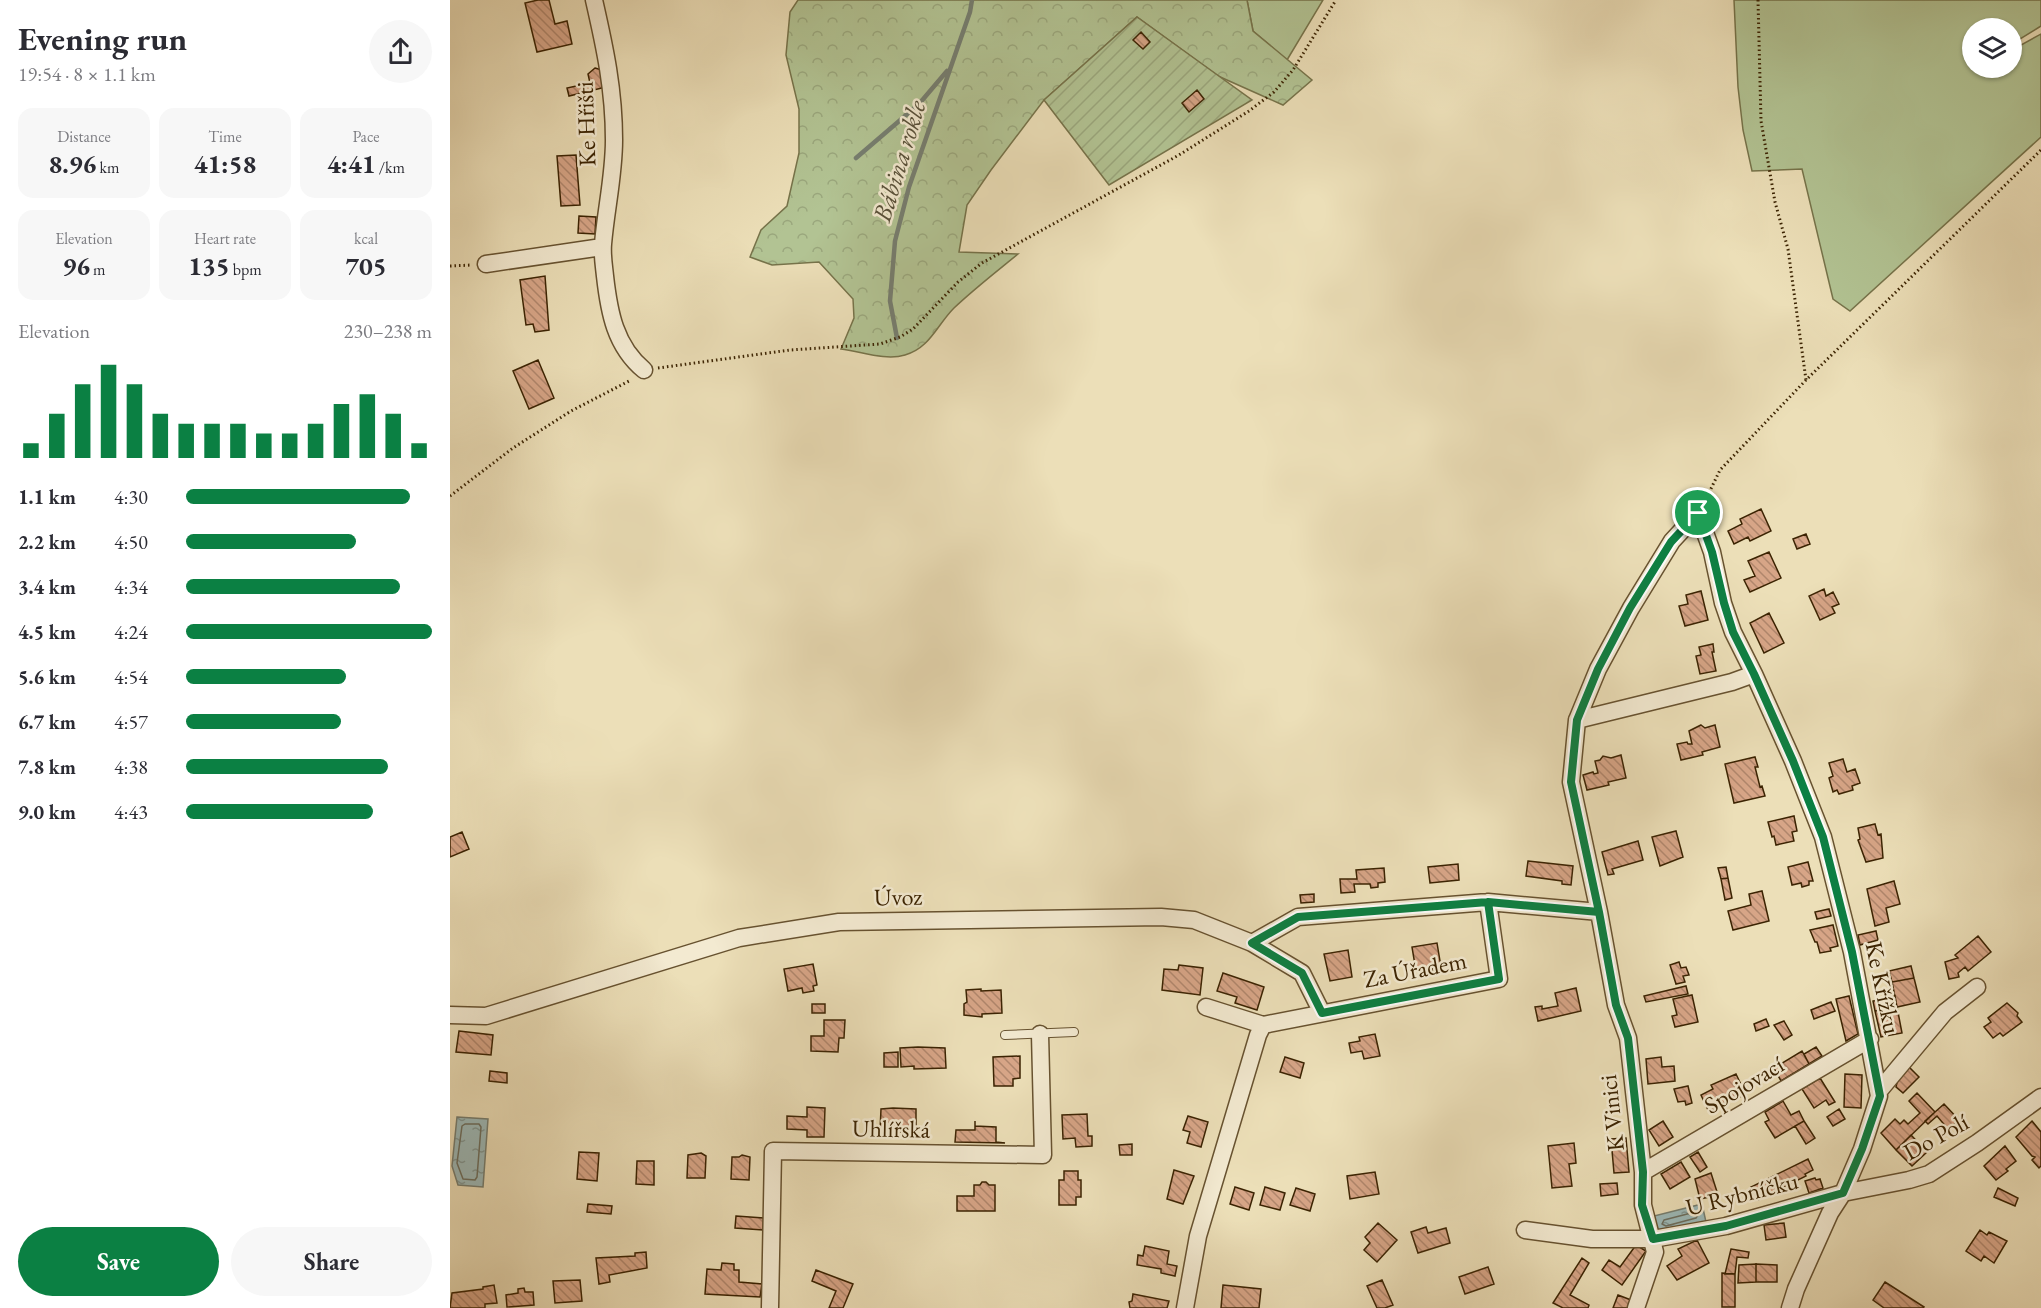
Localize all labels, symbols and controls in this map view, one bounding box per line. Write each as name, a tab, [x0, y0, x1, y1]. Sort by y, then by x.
text: Evening run	[18, 17, 187, 60]
map controls	[1962, 18, 2022, 78]
button: layers	[1962, 18, 2022, 78]
button: share	[369, 20, 432, 83]
text: 19:54 · 8 × 1.1 km	[18, 61, 156, 87]
street label: Ke Hřišti	[569, 81, 602, 167]
water label: Bábina rokle	[864, 95, 934, 227]
text: Distance	[57, 126, 111, 147]
text: Time	[208, 126, 242, 147]
text: Pace	[353, 126, 379, 147]
text: 8.96	[49, 147, 96, 181]
text: 41:58	[194, 147, 256, 181]
text: 4:41	[327, 147, 376, 181]
text: km	[96, 157, 119, 178]
text: /km	[376, 157, 405, 178]
text: Elevation	[55, 228, 113, 249]
text: Heart rate	[194, 228, 256, 249]
text: kcal	[354, 228, 378, 249]
text: 96	[62, 249, 90, 283]
text: 135	[188, 249, 230, 283]
text: 705	[345, 249, 387, 283]
text: m	[90, 259, 106, 280]
text: bpm	[230, 259, 262, 280]
text: Elevation	[18, 318, 90, 344]
text: 230–238 m	[344, 318, 432, 344]
text: 1.1 km	[18, 484, 76, 510]
text: 4:30	[114, 484, 148, 510]
pin	[1672, 487, 1723, 538]
icon: arrive	[1681, 496, 1714, 529]
text: 2.2 km	[18, 529, 76, 555]
text: 4:50	[114, 529, 148, 555]
text: 3.4 km	[18, 574, 76, 600]
text: 4:34	[114, 574, 148, 600]
text: 4.5 km	[18, 619, 76, 645]
text: 4:24	[114, 619, 148, 645]
text: 5.6 km	[18, 664, 76, 690]
text: 4:54	[114, 664, 148, 690]
text: 6.7 km	[18, 709, 76, 735]
text: 4:57	[114, 709, 148, 735]
text: 7.8 km	[18, 754, 76, 780]
text: 4:38	[114, 754, 148, 780]
text: 9.0 km	[18, 799, 76, 825]
text: 4:43	[114, 799, 148, 825]
street label: Úvoz	[874, 881, 922, 912]
street label: Ke Křížku	[1859, 939, 1908, 1037]
street label: Za Úřadem	[1361, 944, 1469, 995]
street label: Spojovací	[1698, 1049, 1789, 1120]
street label: K Vinici	[1592, 1073, 1631, 1153]
street label: Do Polí	[1898, 1106, 1974, 1167]
street label: Uhlířská	[852, 1112, 931, 1145]
street label: U Rybníčku	[1682, 1165, 1802, 1222]
button: Save	[18, 1227, 219, 1296]
button: Share	[231, 1227, 432, 1296]

